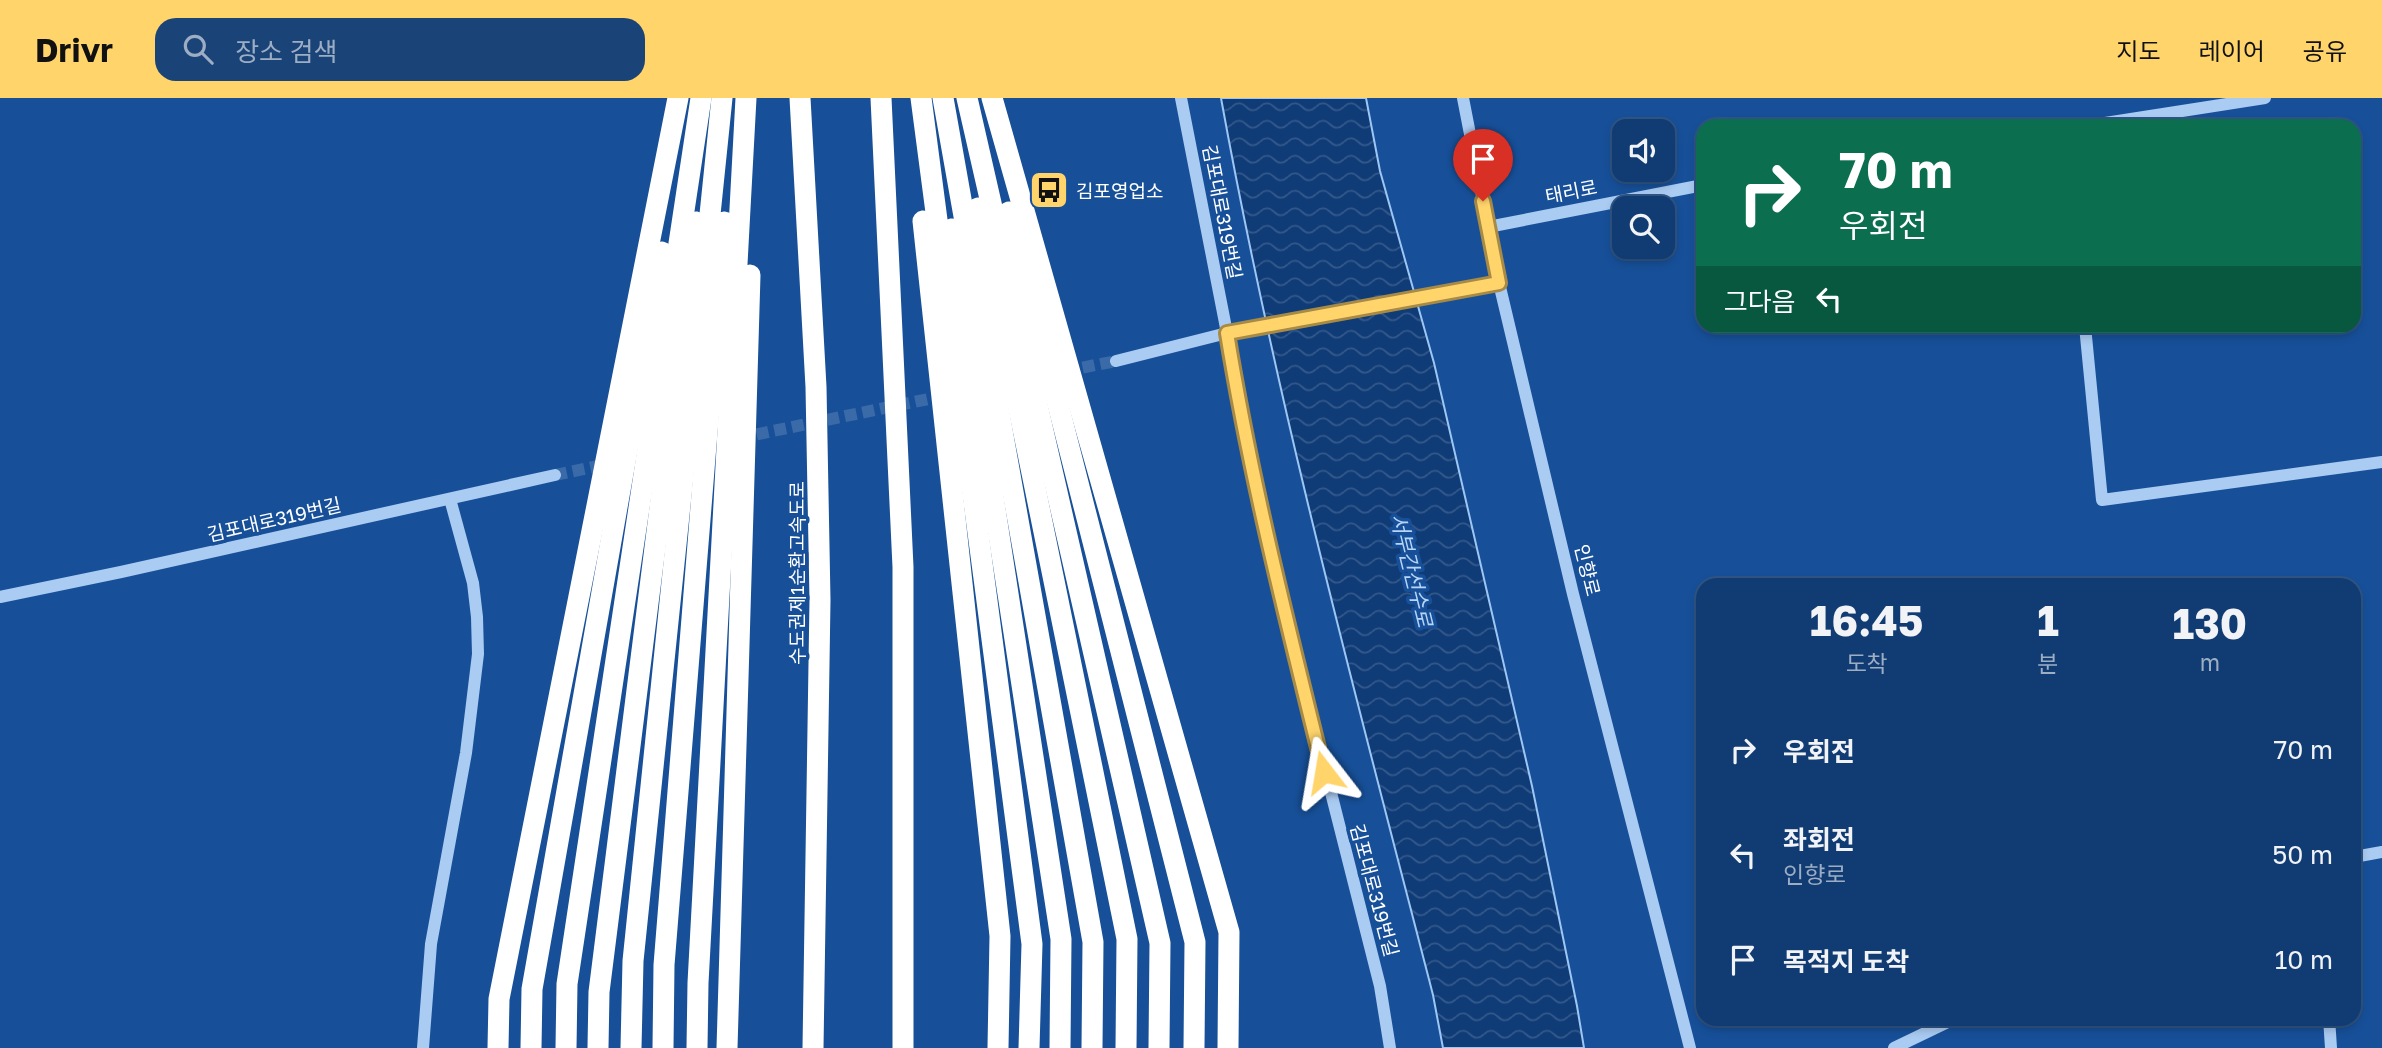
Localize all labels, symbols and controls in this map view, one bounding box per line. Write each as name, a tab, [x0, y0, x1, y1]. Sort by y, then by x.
search box	[155, 18, 645, 81]
text: Drivr	[35, 30, 113, 69]
icon: search	[179, 30, 217, 68]
text: 장소 검색	[235, 36, 337, 67]
text: 지도	[2116, 36, 2161, 65]
text: 레이어	[2199, 36, 2265, 65]
text: 공유	[2303, 36, 2347, 65]
map controls	[1612, 119, 1675, 259]
button: sound	[1612, 119, 1675, 182]
pin	[1453, 129, 1513, 201]
icon: arrive	[1464, 140, 1502, 178]
text: 70 m	[1839, 140, 1953, 199]
street label: 김포대로319번길	[1199, 143, 1247, 281]
icon: right	[1724, 147, 1815, 238]
bus stop icon: 김포영업소	[1028, 169, 1070, 211]
street label: 태리로	[1543, 175, 1599, 207]
place label: 김포영업소	[1076, 179, 1163, 202]
button: search	[1612, 196, 1675, 259]
text: 우회전	[1839, 206, 1927, 244]
icon: left	[1810, 280, 1848, 318]
text: 그다음	[1724, 286, 1796, 317]
street label: 수도권제1순환고속도로	[785, 481, 808, 665]
street label: 김포대로319번길	[205, 492, 343, 546]
water label: 서부간선수로	[1385, 511, 1439, 631]
street label: 인향로	[1570, 542, 1606, 598]
text: 16:45	[1810, 595, 1923, 645]
text: 1	[2037, 595, 2059, 645]
text: 130	[2173, 598, 2247, 648]
text: m	[2200, 648, 2220, 676]
text: 도착	[1845, 649, 1888, 677]
text: 분	[2037, 649, 2059, 677]
icon: right	[1724, 731, 1762, 769]
text: 70 m	[2274, 734, 2333, 765]
position arrow	[1287, 735, 1361, 809]
text: 우회전	[1783, 736, 1855, 767]
street label: 김포대로319번길	[1346, 821, 1404, 959]
text: 좌회전	[1783, 824, 1855, 855]
icon: left	[1724, 836, 1762, 874]
text: 50 m	[2272, 839, 2333, 870]
text: 인향로	[1783, 860, 1846, 888]
icon: arrive	[1724, 941, 1762, 979]
text: 10 m	[2275, 944, 2333, 975]
text: 목적지 도착	[1783, 946, 1909, 977]

